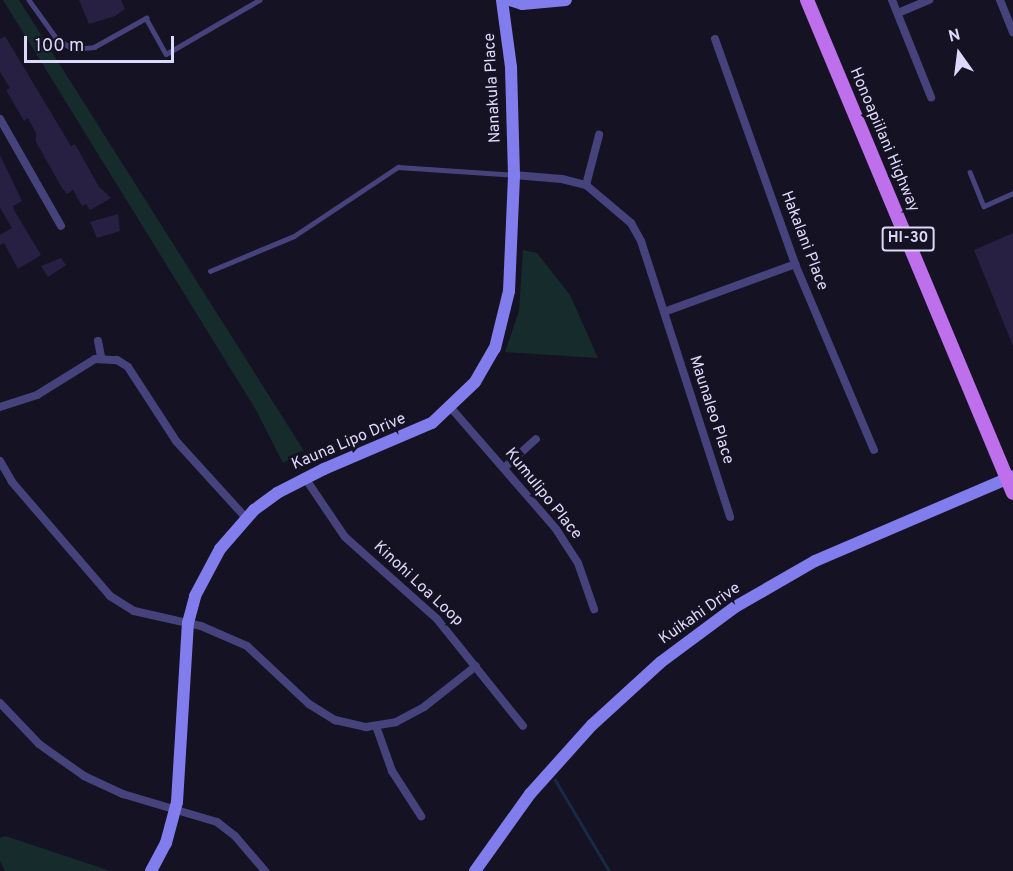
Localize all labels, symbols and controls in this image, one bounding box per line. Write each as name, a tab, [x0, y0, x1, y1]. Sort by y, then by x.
scale bar	[27, 24, 177, 62]
north arrow	[929, 24, 989, 84]
text: N	[947, 25, 963, 48]
street label: Nanakula Place	[481, 32, 505, 144]
text: 100 m	[35, 35, 84, 58]
street label: Honoapiilani Highway	[845, 65, 923, 215]
street label: Hakalani Place	[776, 189, 832, 293]
road number: HI-30	[881, 227, 935, 251]
street label: Maunaleo Place	[684, 353, 738, 467]
street label: Kauna Lipo Drive	[289, 409, 409, 475]
street label: Kumulipo Place	[500, 444, 586, 544]
street label: Kinohi Loa Loop	[369, 537, 467, 631]
street label: Kuikahi Drive	[656, 579, 744, 649]

